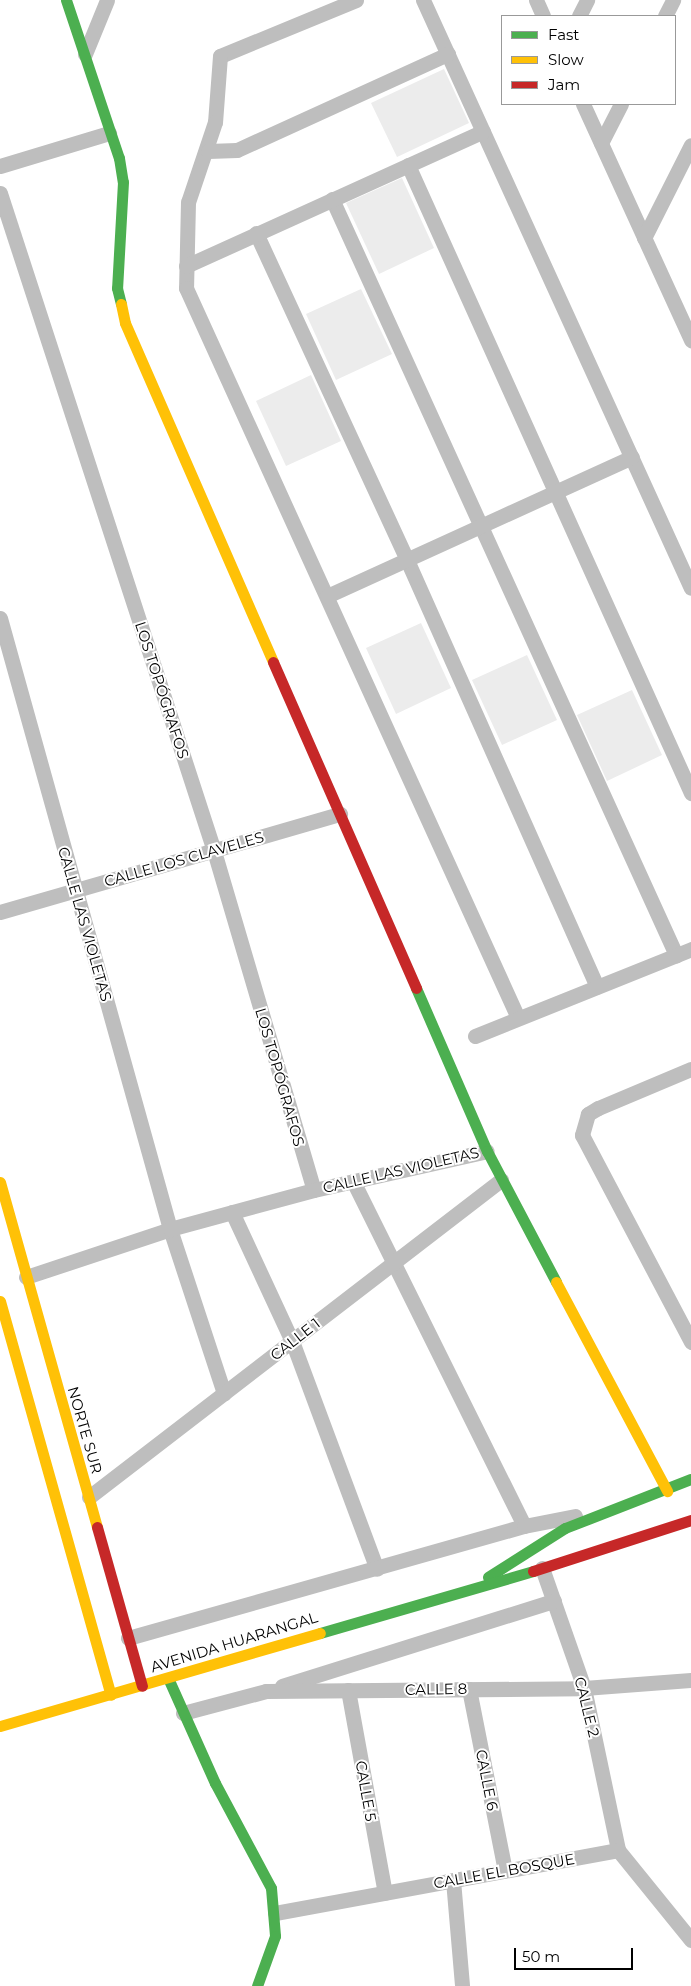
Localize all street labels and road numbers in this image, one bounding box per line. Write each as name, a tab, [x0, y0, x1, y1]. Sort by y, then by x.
street label: LOS TOPÓGRAFOS	[131, 619, 193, 761]
street label: CALLE LOS CLAVELES	[102, 828, 266, 890]
street label: CALLE LAS VIOLETAS	[54, 845, 116, 1003]
street label: LOS TOPÓGRAFOS	[252, 1006, 308, 1148]
street label: CALLE LAS VIOLETAS	[321, 1143, 481, 1197]
street label: CALLE 1	[267, 1314, 323, 1364]
street label: NORTE SUR	[64, 1384, 106, 1476]
street label: AVENIDA HUARANGAL	[148, 1608, 320, 1676]
street label: CALLE 2	[571, 1675, 603, 1739]
street label: CALLE 8	[405, 1679, 467, 1699]
street label: CALLE 6	[472, 1748, 502, 1812]
street label: CALLE 5	[352, 1759, 380, 1823]
street label: CALLE EL BOSQUE	[432, 1850, 576, 1892]

